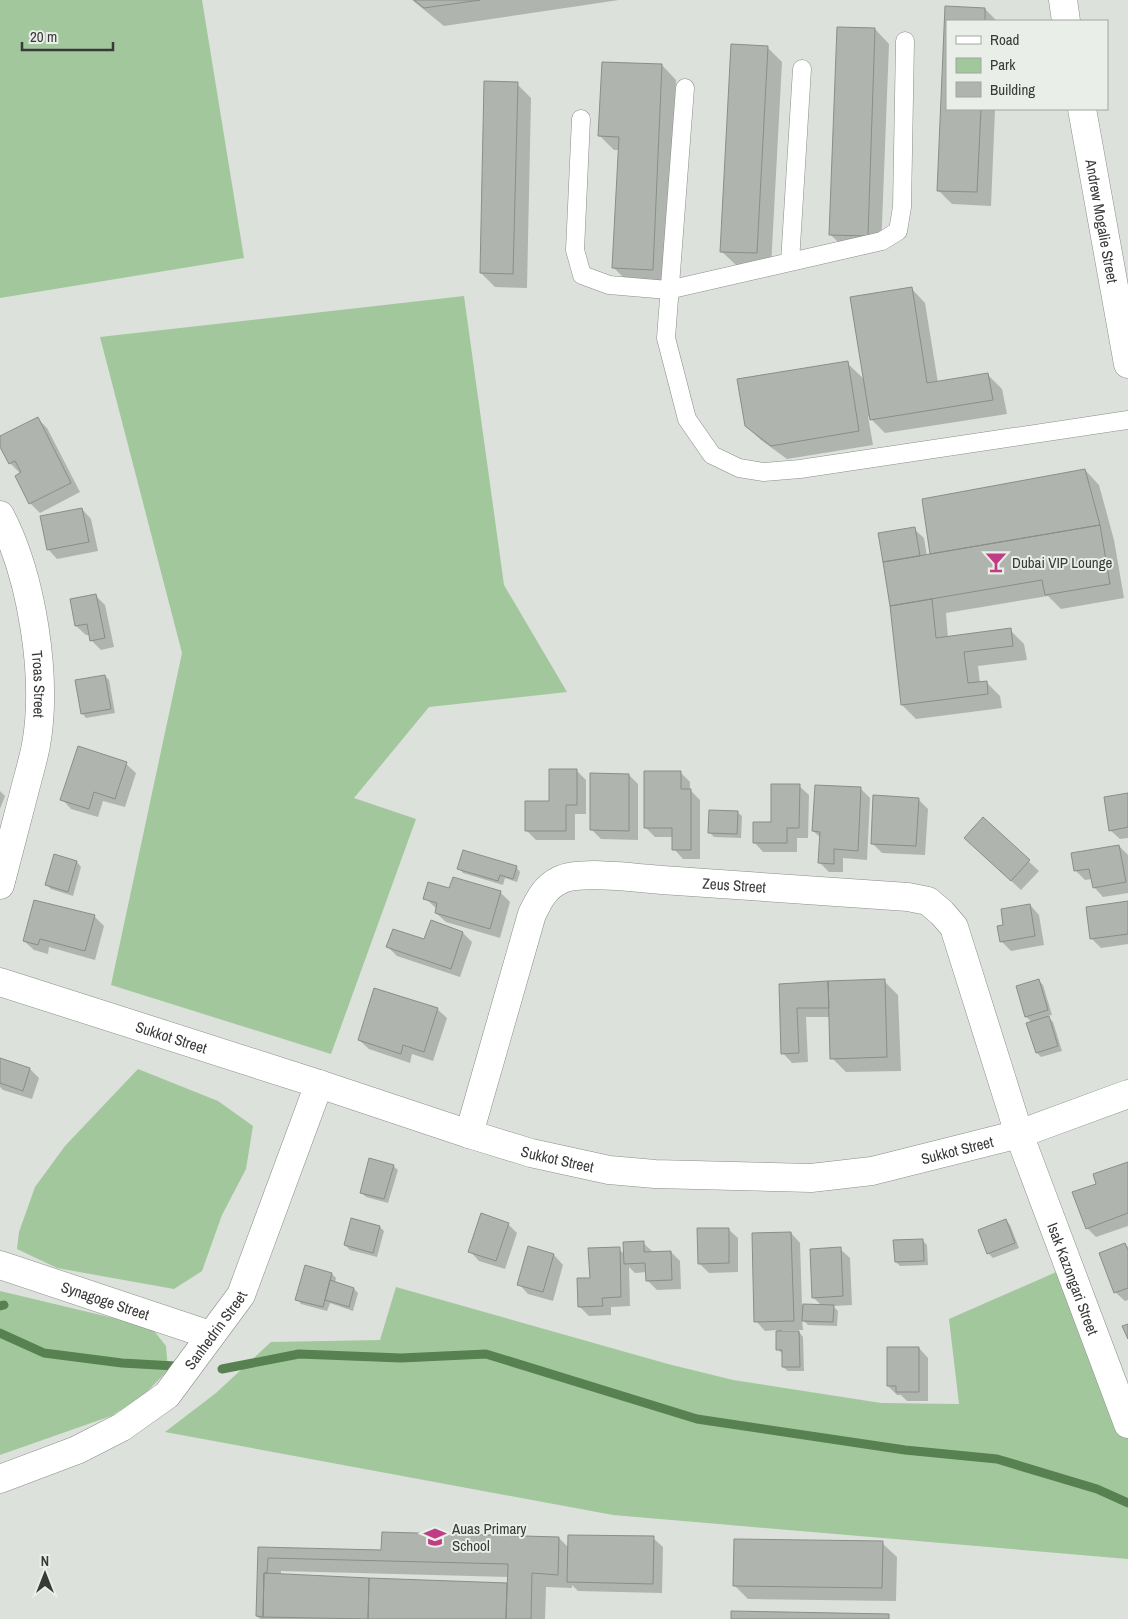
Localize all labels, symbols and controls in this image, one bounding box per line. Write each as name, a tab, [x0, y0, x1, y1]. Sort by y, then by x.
scale bar	[22, 20, 114, 52]
legend	[946, 20, 1108, 110]
text: 20 m	[30, 26, 57, 47]
text: Road	[990, 29, 1019, 50]
text: Park	[990, 54, 1016, 75]
text: Building	[990, 79, 1035, 100]
street label: Andrew Mogalie Street	[1081, 157, 1124, 285]
bar icon: Dubai VIP Lounge	[983, 549, 1009, 575]
place label: Dubai VIP Lounge	[1012, 552, 1112, 573]
street label: Troas Street	[27, 649, 51, 719]
street label: Zeus Street	[702, 872, 767, 897]
street label: Sukkot Street	[133, 1016, 210, 1058]
street label: Sukkot Street	[919, 1130, 996, 1169]
street label: Sukkot Street	[519, 1140, 596, 1177]
street label: Isak Kazongari Street	[1043, 1220, 1104, 1338]
street label: Synagoge Street	[58, 1276, 153, 1325]
street label: Sanhedrin Street	[179, 1288, 252, 1374]
place label: Auas Primary School	[451, 1518, 527, 1556]
school or university icon: Auas Primary School	[422, 1524, 448, 1550]
north arrow	[20, 1549, 70, 1599]
text: N	[41, 1552, 49, 1570]

